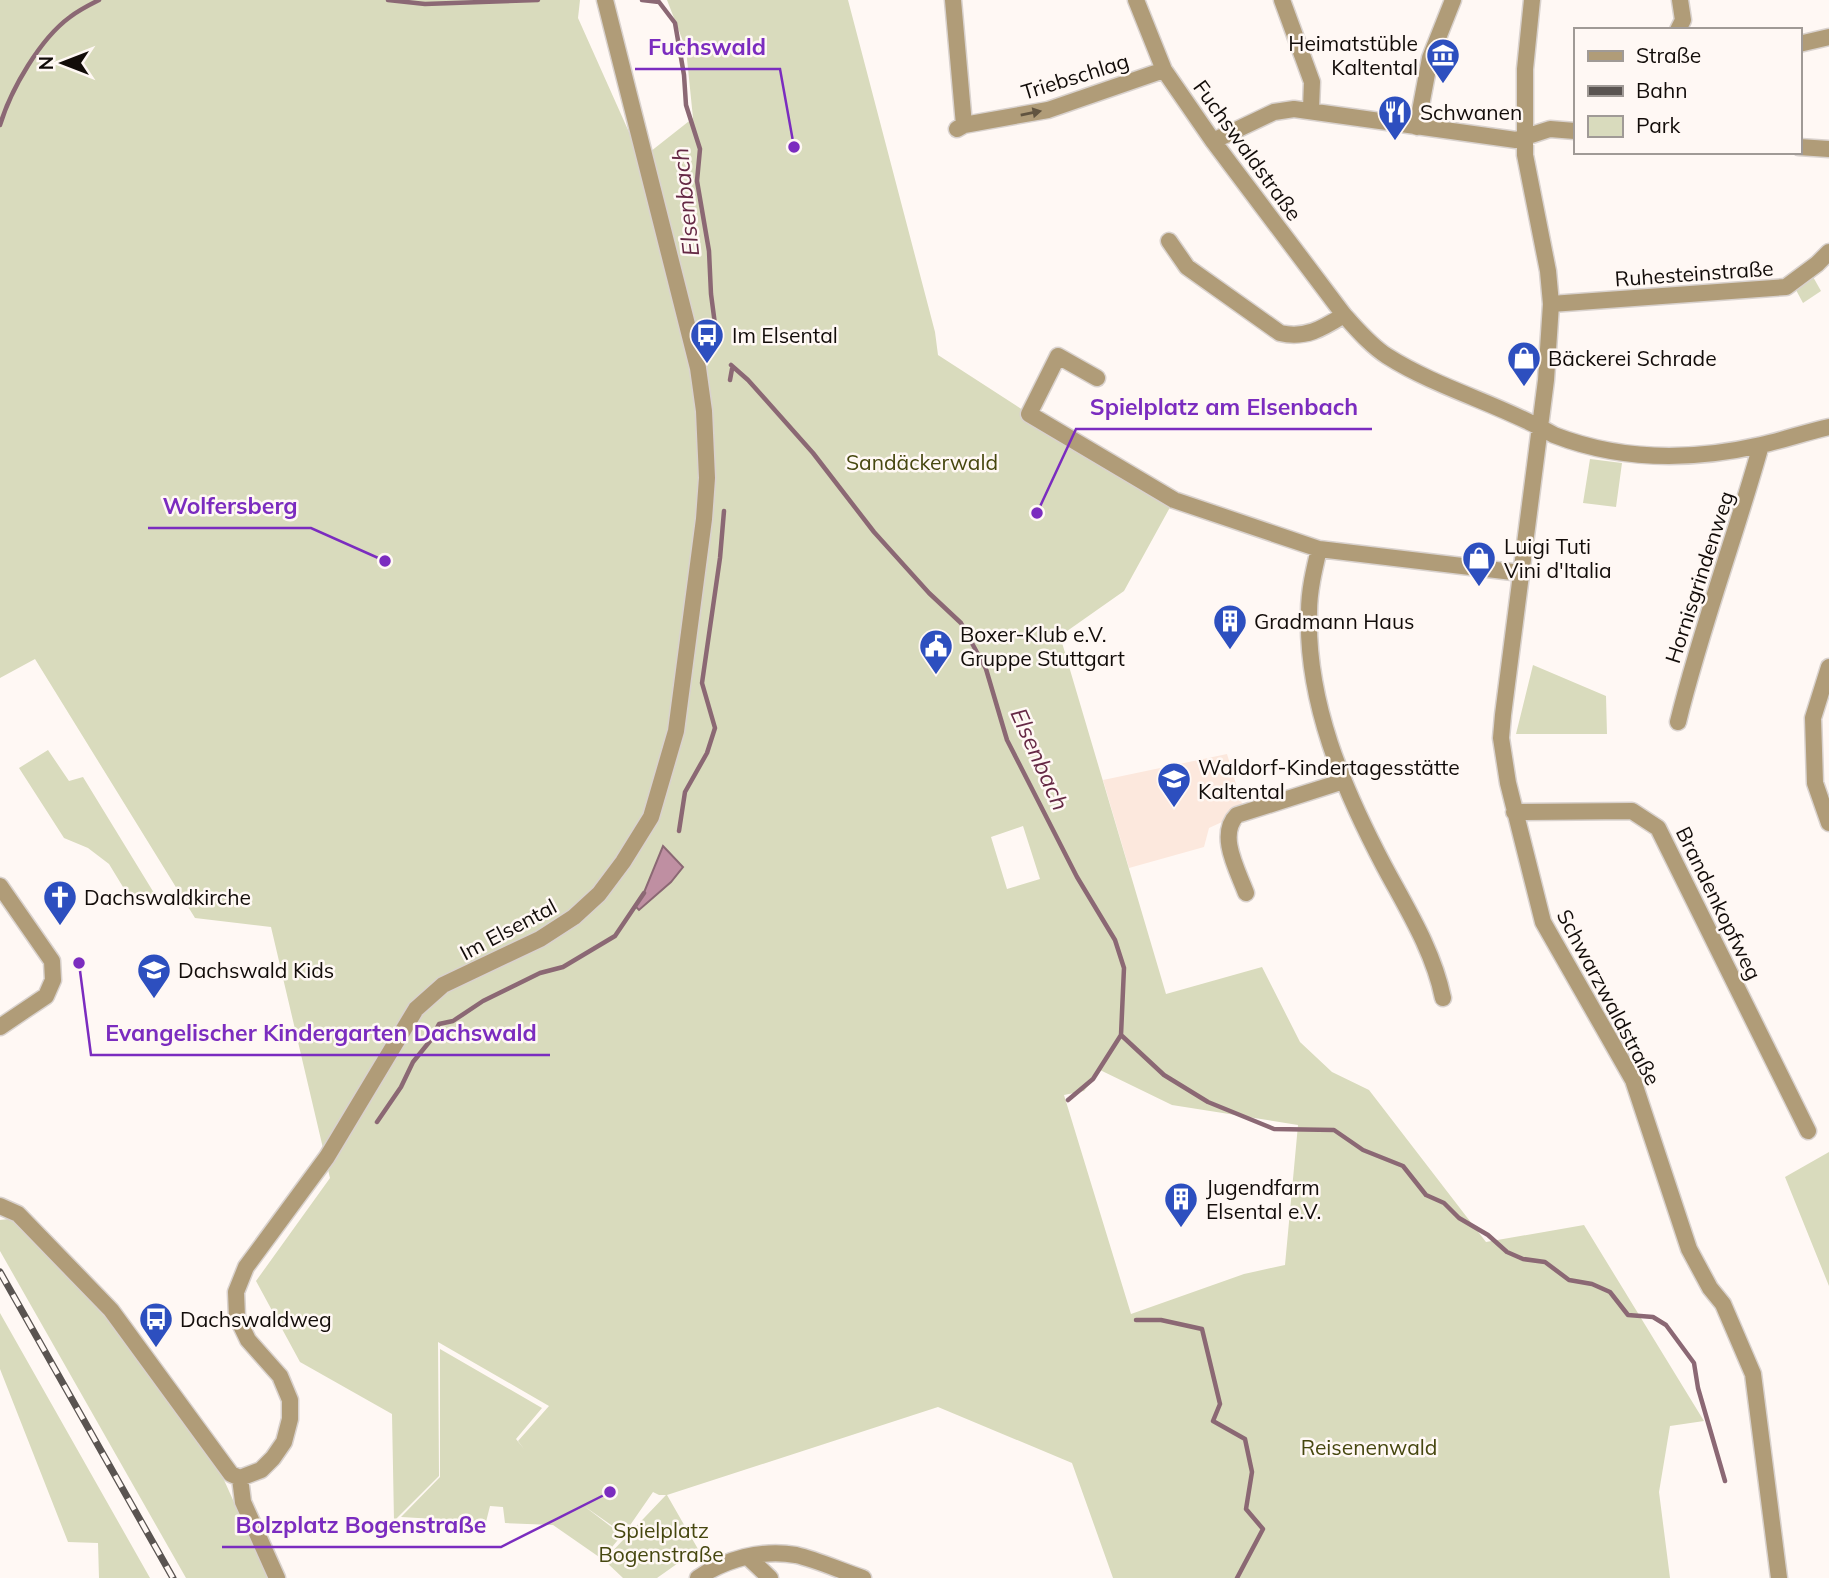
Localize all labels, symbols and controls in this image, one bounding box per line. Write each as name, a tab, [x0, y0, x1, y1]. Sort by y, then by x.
callout: Fuchswald	[635, 25, 780, 69]
north arrow	[28, 28, 98, 98]
legend	[1574, 28, 1801, 154]
place label: Heimatstüble Kaltental	[1288, 30, 1418, 80]
text: Fuchswald	[648, 32, 766, 61]
museum icon: Heimatstüble Kaltental	[1424, 36, 1462, 85]
text: Straße	[1636, 42, 1701, 68]
street label: Triebschlag	[1018, 47, 1132, 105]
text: N	[34, 56, 58, 70]
street label: Fuchswaldstraße	[1188, 75, 1308, 225]
text: Bahn	[1636, 77, 1688, 103]
restaurant icon: Schwanen	[1376, 93, 1414, 142]
place label: Schwanen	[1420, 99, 1522, 125]
one-way arrow	[1020, 107, 1042, 118]
text: Park	[1636, 112, 1680, 138]
water label: Elsenbach	[665, 146, 705, 258]
street label: Ruhesteinstraße	[1614, 254, 1774, 292]
bus stop icon: Im Elsental	[688, 316, 726, 365]
place label: Im Elsental	[732, 322, 838, 348]
shop icon: Bäckerei Schrade	[1505, 339, 1543, 388]
place label: Bäckerei Schrade	[1548, 345, 1717, 371]
callout: Spielplatz am Elsenbach	[1076, 385, 1372, 429]
text: Spielplatz am Elsenbach	[1090, 392, 1358, 421]
park label: Sandäckerwald	[846, 449, 998, 475]
callout: Wolfersberg	[148, 484, 311, 528]
street label: Hornisgrindenweg	[1659, 488, 1739, 666]
text: Wolfersberg	[162, 491, 298, 520]
place label: Luigi Tuti Vini d'Italia	[1504, 533, 1612, 583]
shop icon: Luigi Tuti Vini d'Italia	[1460, 539, 1498, 588]
building icon: Gradmann Haus	[1211, 602, 1249, 651]
place label: Gradmann Haus	[1254, 608, 1414, 634]
place label: Boxer-Klub e.V. Gruppe Stuttgart	[960, 621, 1125, 671]
public building icon: Boxer-Klub e.V. Gruppe Stuttgart	[917, 627, 955, 676]
water label: Elsenbach	[1005, 703, 1075, 815]
place label: Waldorf-Kindertagesstätte Kaltental	[1198, 754, 1460, 804]
school or university icon: Waldorf-Kindertagesstätte Kaltental	[1155, 760, 1193, 809]
street label: Brandenkopfweg	[1671, 822, 1767, 984]
church icon: Dachswaldkirche	[41, 878, 79, 927]
place label: Dachswaldkirche	[84, 884, 251, 910]
street label: Im Elsental	[455, 893, 561, 965]
street label: Schwarzwaldstraße	[1552, 905, 1666, 1089]
school or university icon: Dachswald Kids	[135, 951, 173, 1000]
place label: Dachswald Kids	[178, 957, 334, 983]
callout: Evangelischer Kindergarten Dachswald	[91, 1011, 550, 1055]
text: Evangelischer Kindergarten Dachswald	[105, 1018, 537, 1047]
place label: Jugendfarm Elsental e.V.	[1206, 1174, 1321, 1224]
building icon: Jugendfarm Elsental e.V.	[1162, 1180, 1200, 1229]
bus stop icon: Dachswaldweg	[137, 1300, 175, 1349]
place label: Dachswaldweg	[180, 1306, 332, 1332]
park label: Reisenenwald	[1301, 1434, 1437, 1460]
callout: Bolzplatz Bogenstraße	[222, 1503, 501, 1547]
text: Bolzplatz Bogenstraße	[236, 1510, 486, 1539]
park label: Spielplatz Bogenstraße	[598, 1517, 724, 1567]

